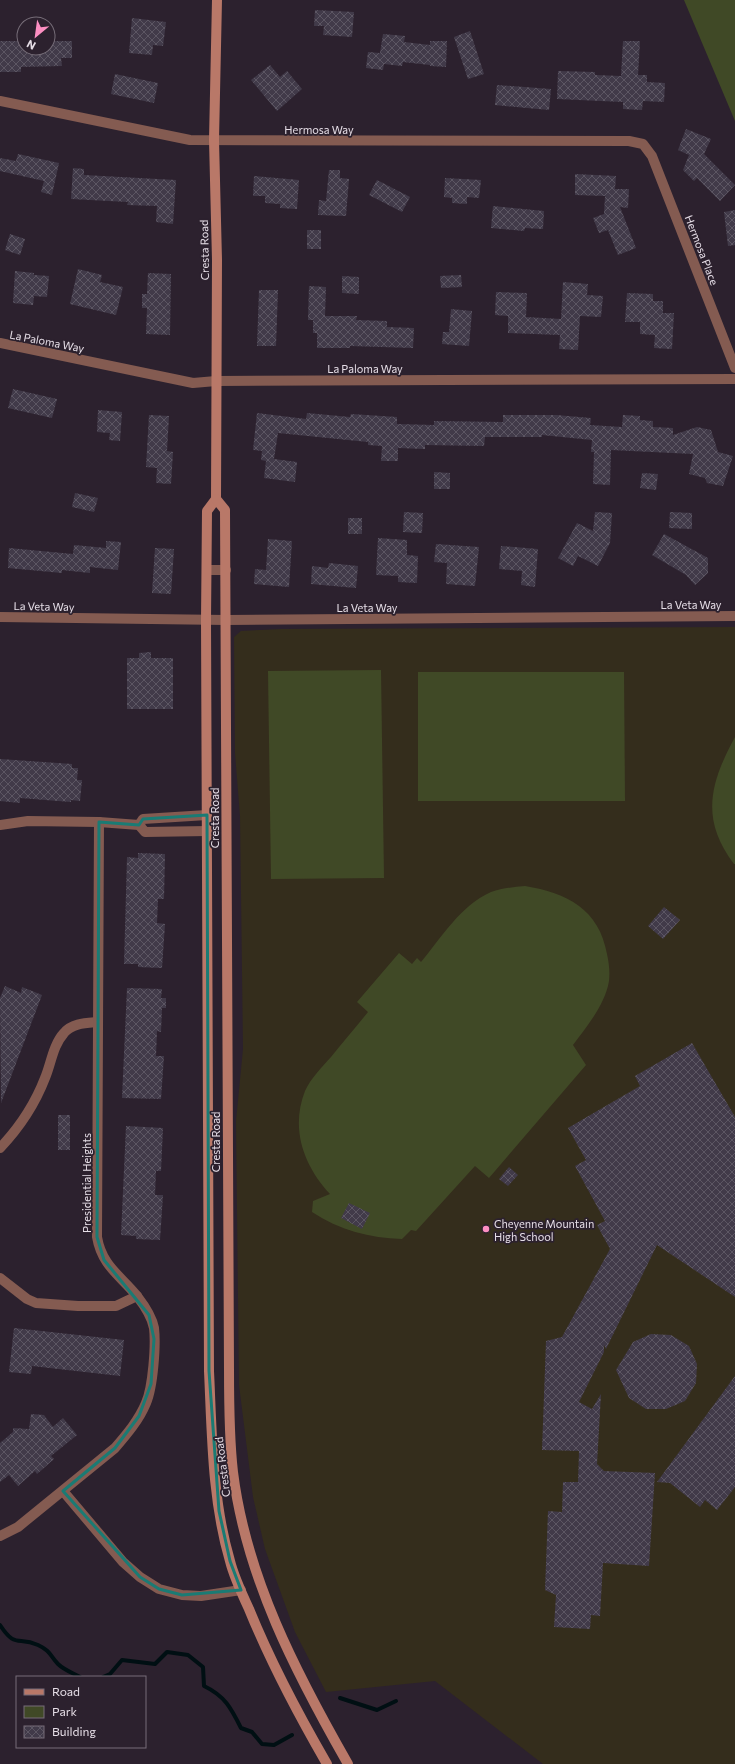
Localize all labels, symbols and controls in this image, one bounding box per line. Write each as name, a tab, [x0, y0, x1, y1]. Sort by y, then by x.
north arrow	[16, 16, 56, 56]
text: N	[24, 37, 38, 53]
street label: Hermosa Way	[284, 123, 354, 136]
street label: Hermosa Place	[683, 213, 721, 287]
street label: Cresta Road	[197, 220, 211, 280]
street label: La Paloma Way	[9, 327, 86, 355]
street label: La Paloma Way	[327, 362, 403, 375]
street label: La Veta Way	[661, 598, 722, 611]
street label: La Veta Way	[13, 599, 75, 613]
street label: La Veta Way	[337, 601, 398, 614]
street label: Cresta Road	[208, 788, 221, 848]
street label: Cresta Road	[209, 1112, 222, 1172]
street label: Presidential Heights	[80, 1133, 93, 1233]
place label: Cheyenne Mountain High School	[494, 1217, 594, 1243]
marker: Cheyenne Mountain High School	[481, 1224, 491, 1234]
street label: Cresta Road	[212, 1436, 232, 1498]
legend	[16, 1676, 146, 1748]
text: Road	[52, 1684, 80, 1698]
text: Park	[52, 1704, 78, 1718]
text: Building	[52, 1724, 96, 1738]

